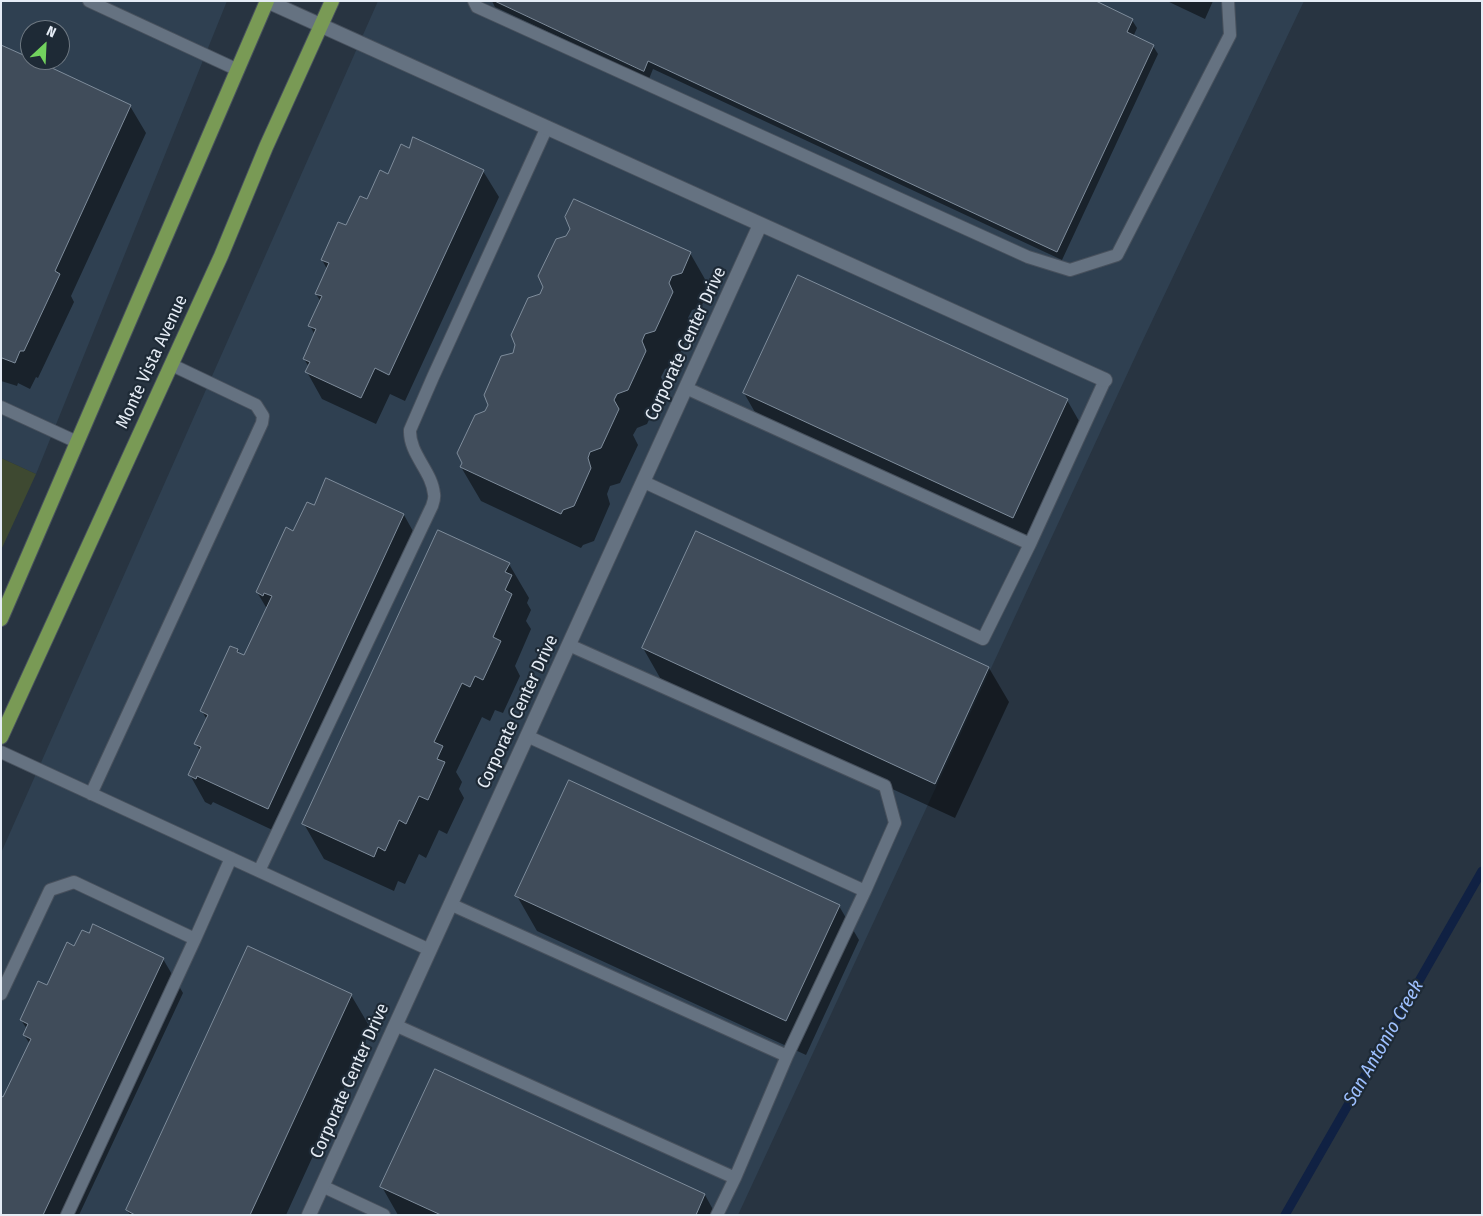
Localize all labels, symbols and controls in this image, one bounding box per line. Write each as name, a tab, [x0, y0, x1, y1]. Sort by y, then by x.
north arrow	[20, 20, 70, 70]
text: N	[44, 22, 59, 41]
street label: Corporate Center Drive	[641, 264, 731, 424]
street label: Monte Vista Avenue	[112, 292, 192, 432]
street label: Corporate Center Drive	[473, 632, 563, 792]
water label: San Antonio Creek	[1339, 976, 1429, 1110]
street label: Corporate Center Drive	[306, 1000, 394, 1162]

